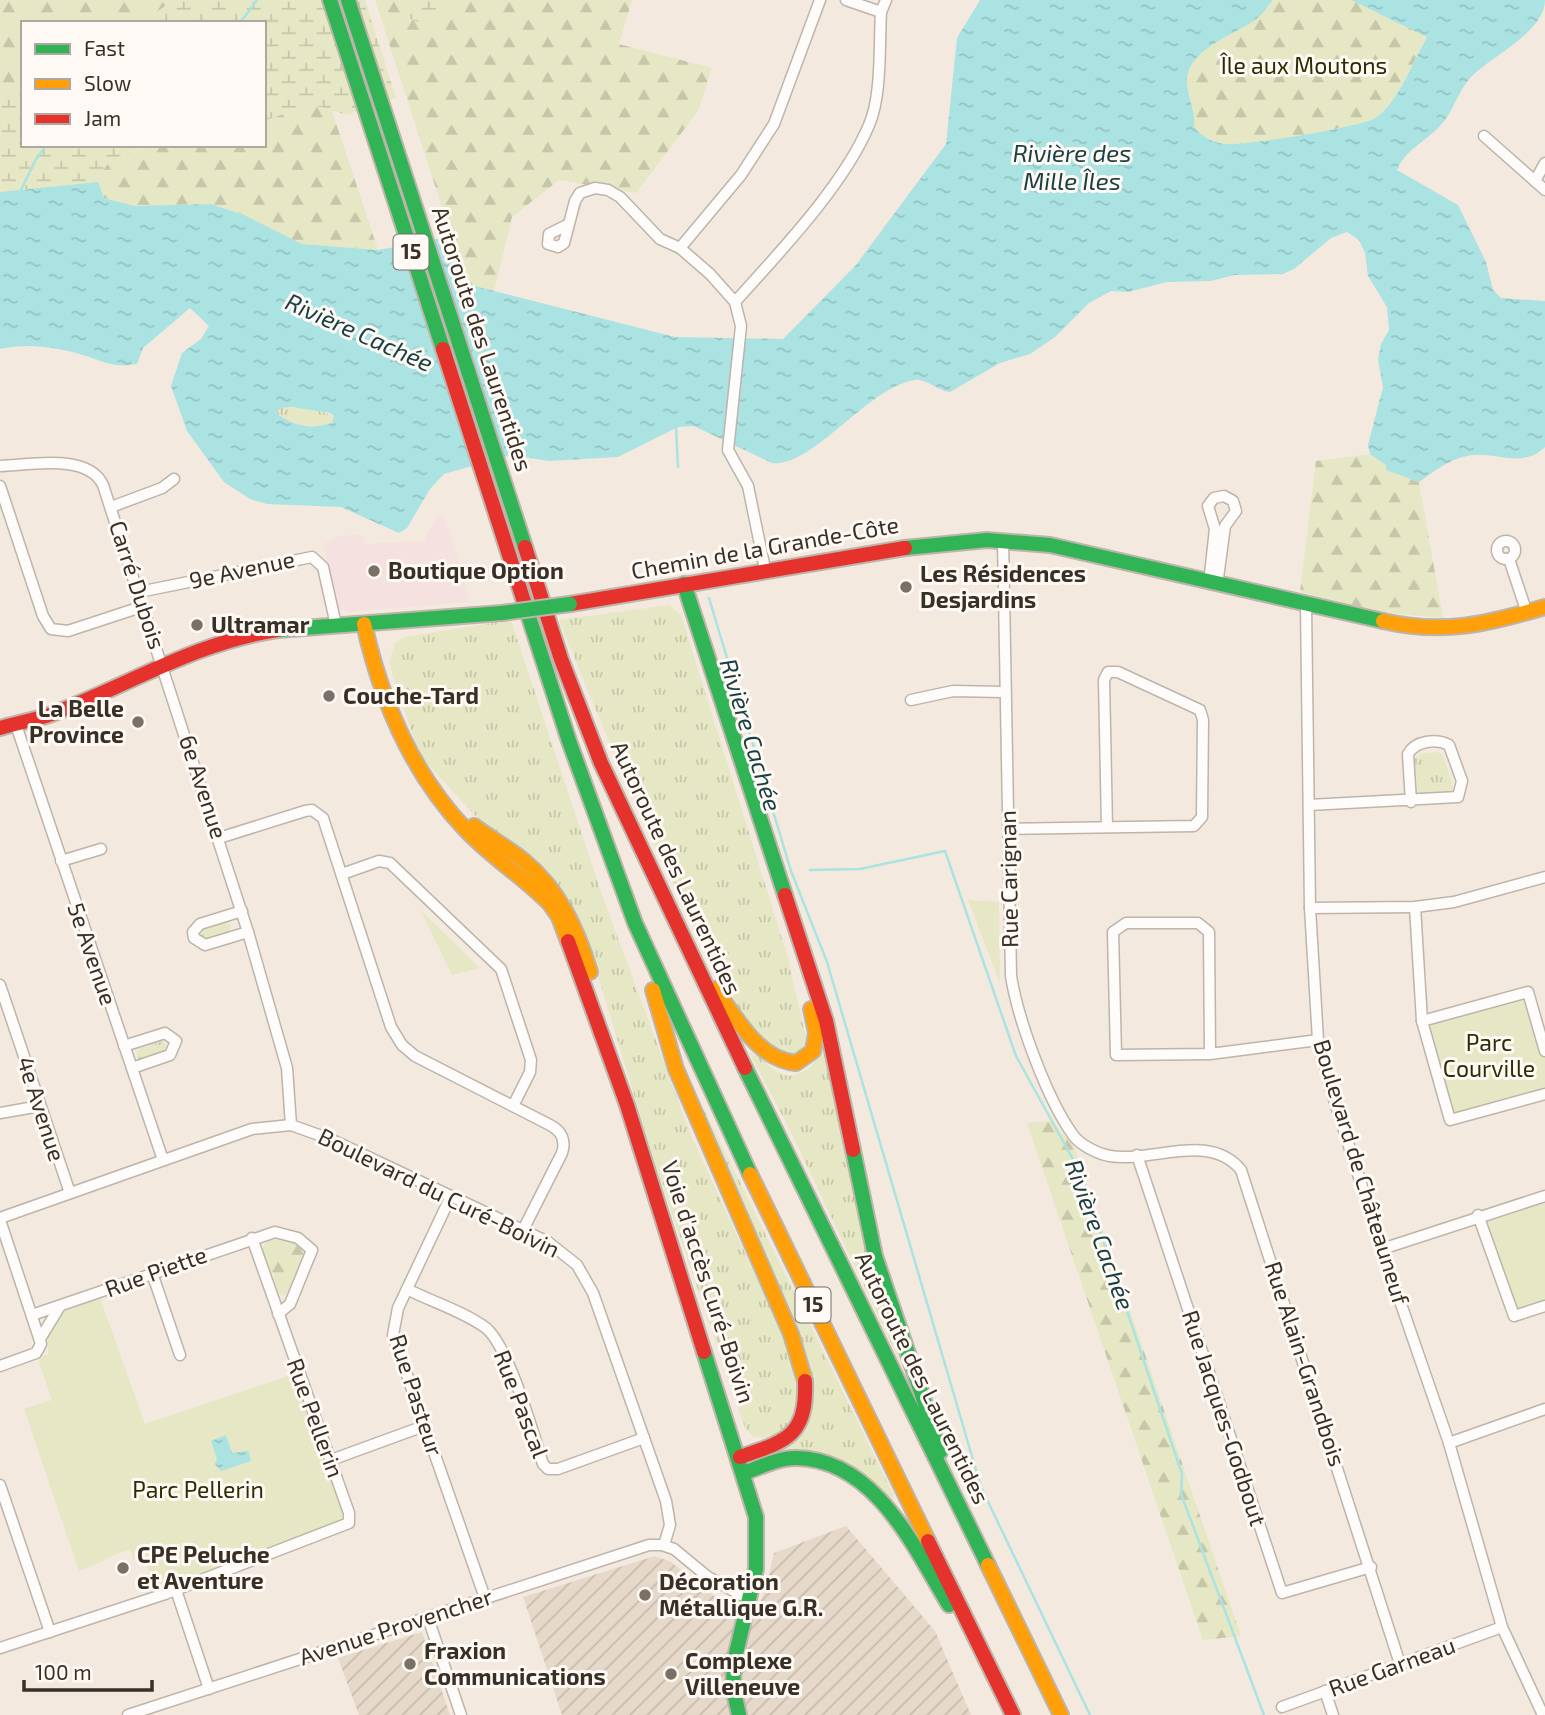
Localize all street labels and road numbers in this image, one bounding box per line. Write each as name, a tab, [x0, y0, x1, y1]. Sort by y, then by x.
street label: Autoroute des Laurentides	[427, 203, 539, 475]
road number: 15	[394, 234, 428, 270]
street label: Chemin de la Grande-Côte	[629, 510, 901, 584]
street label: Carré Dubois	[104, 517, 172, 652]
street label: 9e Avenue	[186, 544, 297, 594]
street label: 6e Avenue	[174, 731, 234, 842]
street label: Autoroute des Laurentides	[606, 736, 748, 999]
street label: Rue Carignan	[993, 810, 1023, 948]
street label: 5e Avenue	[62, 899, 123, 1009]
street label: Boulevard de Châteauneuf	[1308, 1036, 1416, 1309]
street label: 4e Avenue	[12, 1053, 72, 1164]
street label: Boulevard du Curé-Boivin	[314, 1121, 565, 1263]
street label: Voie d'accès Curé-Boivin	[656, 1157, 761, 1407]
street label: Rue Piette	[101, 1240, 210, 1302]
street label: Autoroute des Laurentides	[850, 1247, 996, 1508]
street label: Rue Alain-Grandbois	[1260, 1258, 1352, 1470]
road number: 15	[796, 1288, 830, 1322]
street label: Rue Jacques-Godbout	[1177, 1306, 1273, 1529]
street label: Rue Pasteur	[384, 1330, 450, 1459]
street label: Rue Pascal	[489, 1346, 555, 1462]
street label: Rue Pellerin	[281, 1354, 350, 1481]
street label: Avenue Provencher	[296, 1582, 496, 1671]
street label: Rue Garneau	[1325, 1630, 1459, 1702]

